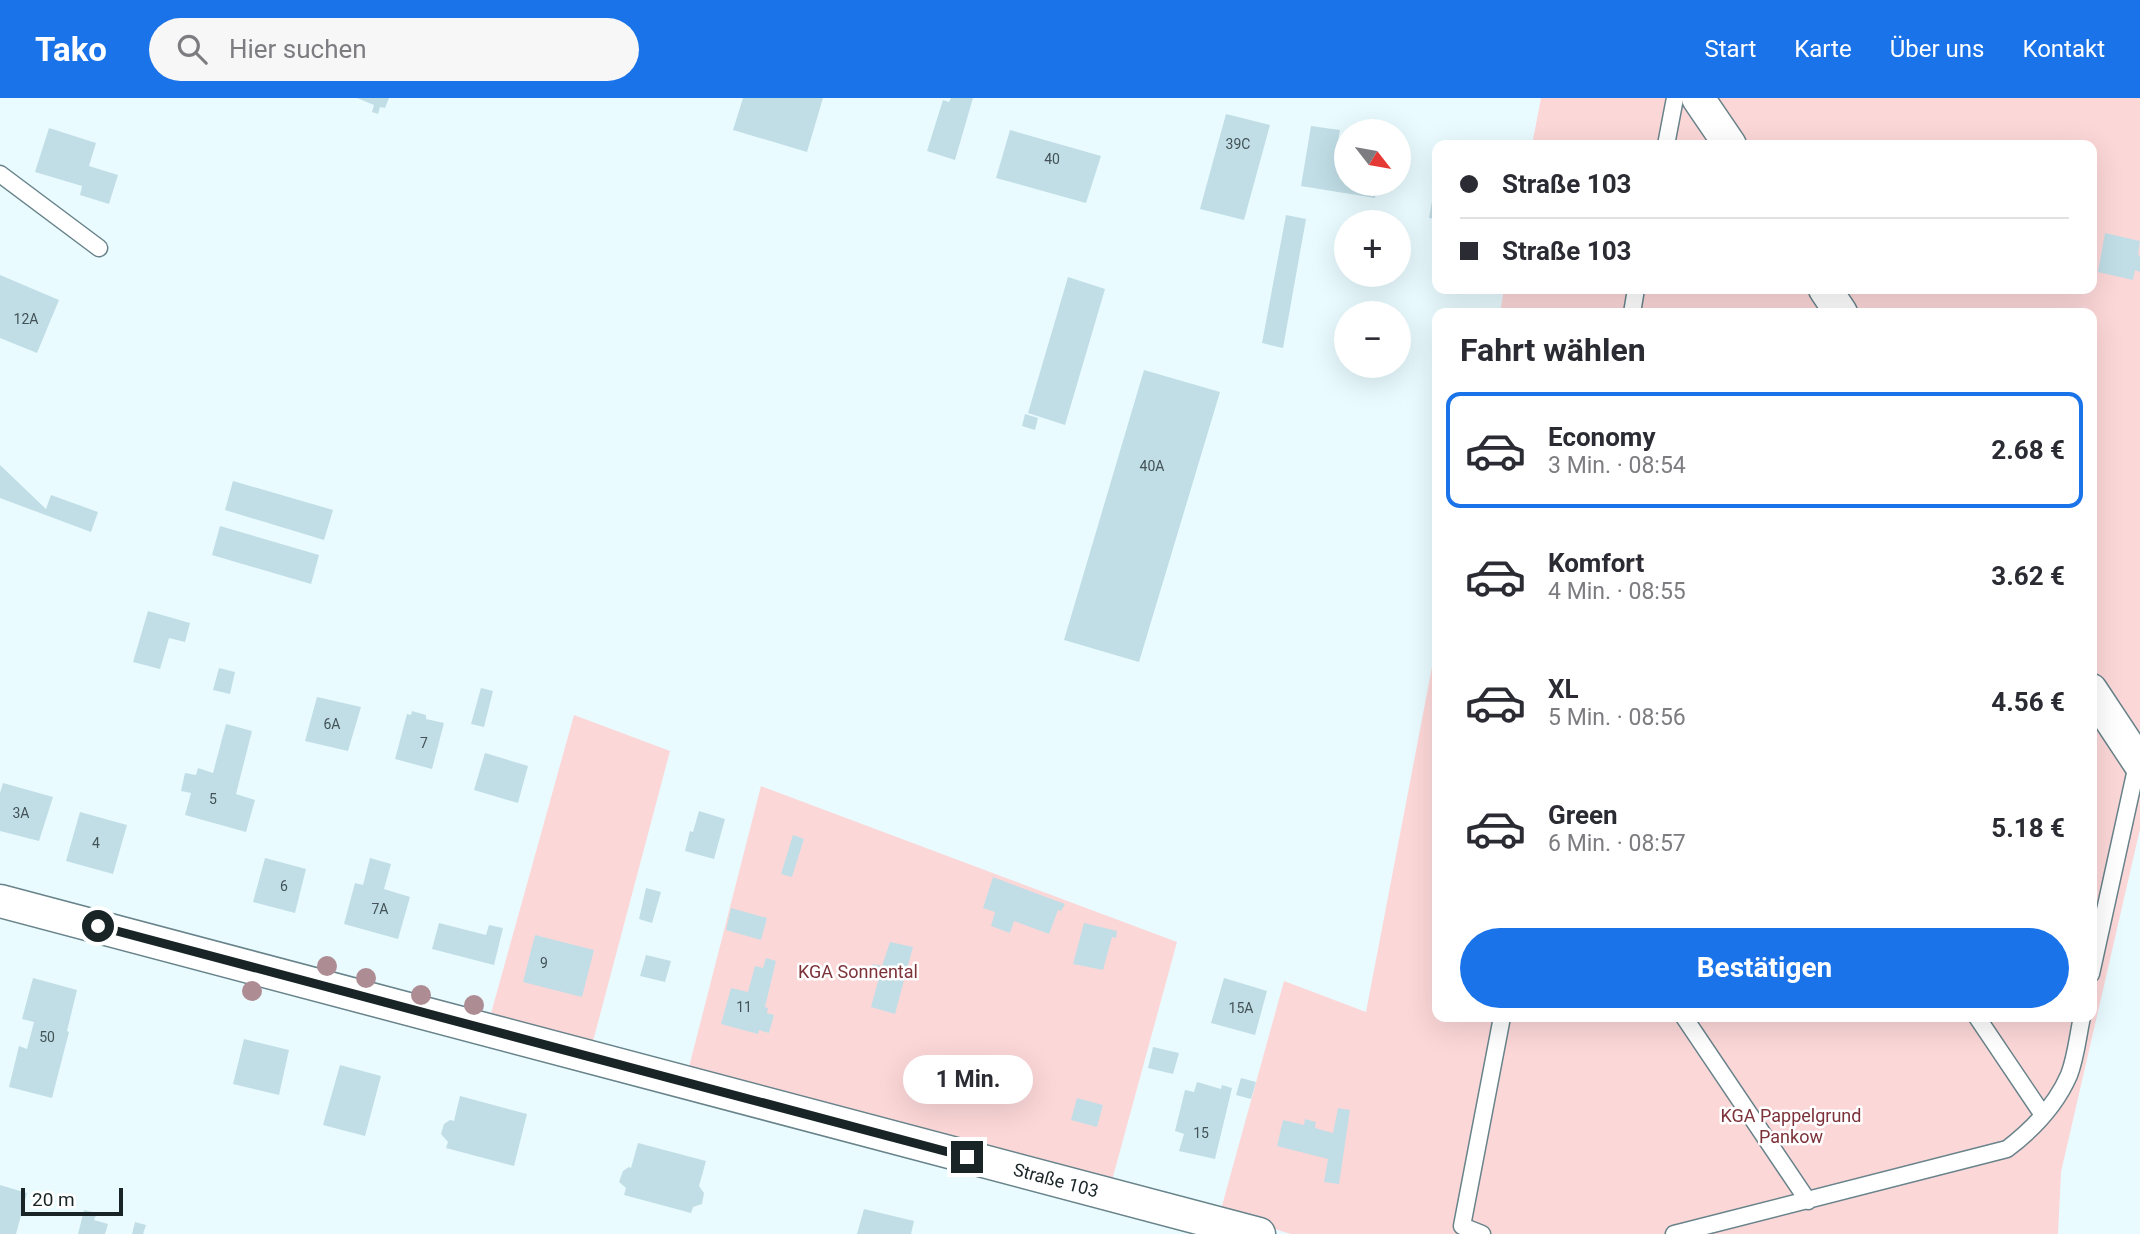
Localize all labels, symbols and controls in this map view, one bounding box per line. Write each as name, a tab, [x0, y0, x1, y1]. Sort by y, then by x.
search box	[149, 18, 639, 81]
text: Tako	[35, 30, 107, 69]
icon: search	[173, 30, 211, 68]
text: Hier suchen	[229, 34, 367, 64]
text: Start	[1705, 35, 1756, 63]
text: Karte	[1794, 35, 1852, 63]
text: Über uns	[1890, 35, 1984, 63]
text: Kontakt	[2022, 35, 2105, 63]
north arrow	[1334, 119, 1410, 196]
map controls	[1334, 119, 1411, 378]
house number: 39C	[1226, 136, 1250, 152]
house number: 40	[1044, 151, 1060, 167]
text: Straße 103	[1502, 169, 1632, 199]
button: +	[1334, 210, 1411, 287]
text: Straße 103	[1502, 236, 1632, 266]
button: −	[1334, 301, 1411, 378]
house number: 12A	[14, 311, 38, 327]
text: Fahrt wählen	[1460, 331, 1646, 369]
icon: car	[1464, 419, 1527, 482]
text: Economy	[1548, 422, 1655, 452]
text: 2.68 €	[1991, 435, 2065, 465]
text: 3 Min. · 08:54	[1548, 452, 1686, 479]
house number: 40A	[1140, 458, 1164, 474]
icon: car	[1464, 545, 1527, 608]
text: Komfort	[1548, 548, 1644, 578]
text: 3.62 €	[1991, 561, 2065, 591]
text: 4 Min. · 08:55	[1548, 578, 1686, 605]
icon: car	[1464, 671, 1527, 734]
text: XL	[1548, 674, 1579, 704]
text: 4.56 €	[1991, 687, 2065, 717]
text: 5 Min. · 08:56	[1548, 704, 1686, 731]
house number: 6A	[323, 716, 341, 732]
house number: 7	[420, 735, 428, 751]
house number: 5	[209, 791, 217, 807]
icon: car	[1464, 797, 1527, 860]
text: Green	[1548, 800, 1618, 830]
house number: 3A	[12, 805, 30, 821]
text: 5.18 €	[1991, 813, 2065, 843]
text: 6 Min. · 08:57	[1548, 830, 1686, 857]
house number: 4	[92, 835, 100, 851]
house number: 6	[280, 878, 288, 894]
house number: 7A	[371, 901, 389, 917]
route start	[82, 910, 114, 942]
button: Bestätigen	[1460, 928, 2069, 1008]
house number: 9	[540, 955, 548, 971]
park label: KGA Sonnental	[798, 961, 918, 982]
house number: 11	[736, 999, 752, 1015]
house number: 15A	[1229, 1000, 1253, 1016]
house number: 50	[39, 1029, 55, 1045]
callout: 1 Min.	[902, 1056, 1032, 1104]
text: 1 Min.	[936, 1066, 1000, 1093]
park label: KGA Pappelgrund Pankow	[1721, 1105, 1861, 1147]
house number: 15	[1193, 1125, 1209, 1141]
route end	[951, 1141, 983, 1173]
street label: Straße 103	[1011, 1159, 1101, 1201]
scale bar	[21, 1185, 122, 1217]
text: 20 m	[32, 1188, 75, 1211]

